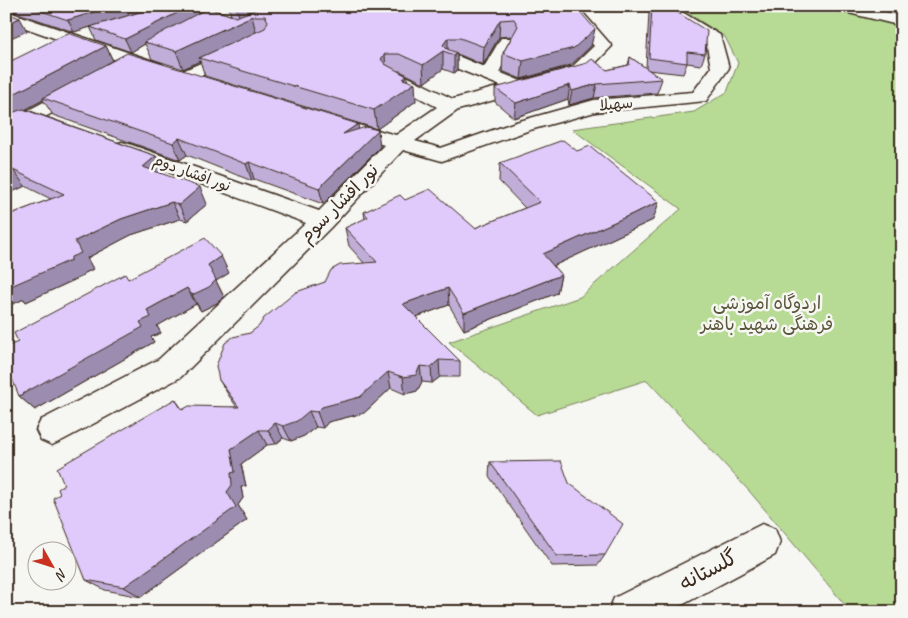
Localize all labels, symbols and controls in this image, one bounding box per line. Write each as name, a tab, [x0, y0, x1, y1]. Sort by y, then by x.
street label: سهیلا	[598, 94, 634, 115]
street label: نور افشار دوم	[150, 151, 233, 198]
street label: نور افشار سوم	[295, 159, 385, 249]
park label: اردوگاه آموزشی فرهنگی شهید باهنر	[699, 292, 833, 335]
north arrow	[28, 540, 78, 590]
street label: گلستانه	[674, 544, 742, 596]
text: N	[51, 565, 71, 584]

